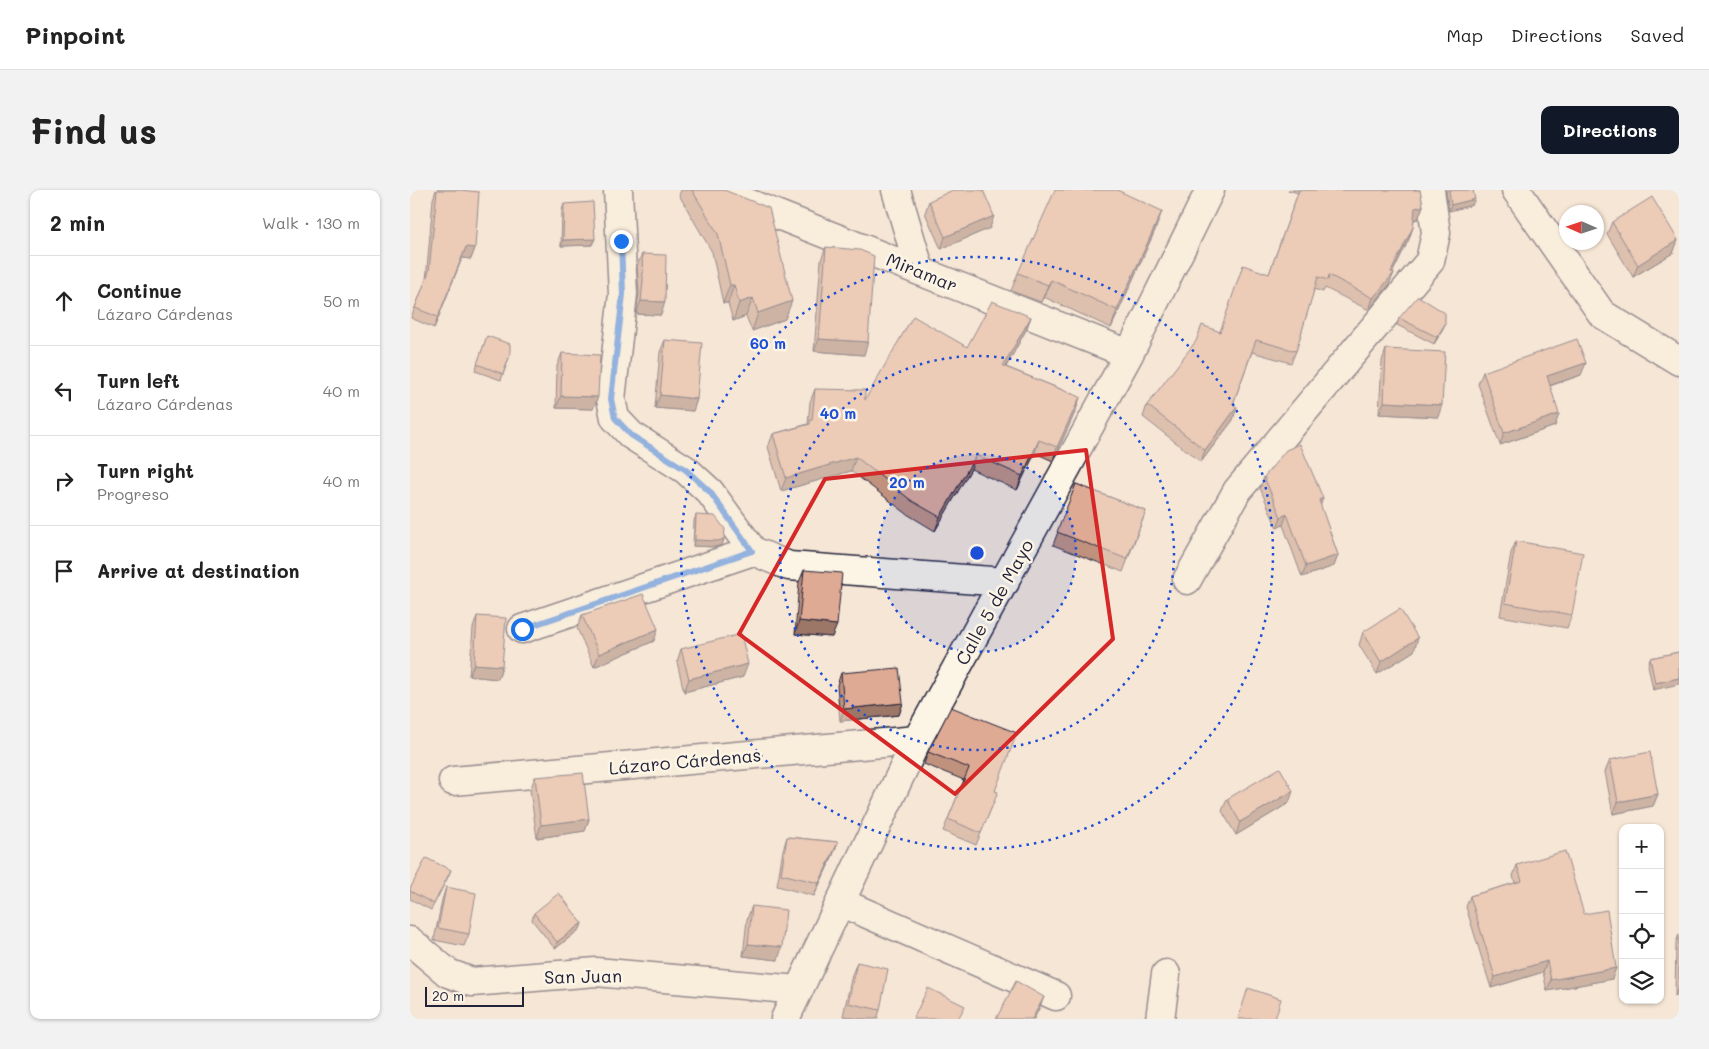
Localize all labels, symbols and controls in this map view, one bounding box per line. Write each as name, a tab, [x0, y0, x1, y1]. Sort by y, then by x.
text: Pinpoint	[25, 19, 126, 50]
text: Map	[1446, 23, 1483, 47]
text: Directions	[1511, 23, 1603, 47]
text: Saved	[1631, 23, 1684, 47]
button: Directions	[1541, 106, 1679, 154]
text: Find us	[30, 107, 157, 153]
north arrow	[1559, 205, 1604, 250]
text: 2 min	[50, 209, 105, 236]
text: Walk · 130 m	[262, 212, 360, 233]
route end	[610, 230, 633, 253]
street label: Miramar	[883, 247, 961, 297]
text: Continue	[97, 278, 182, 303]
icon: ahead	[50, 287, 78, 315]
text: 50 m	[323, 290, 360, 311]
text: Lázaro Cárdenas	[97, 303, 233, 324]
text: 60 m	[750, 333, 786, 353]
text: Turn left	[97, 368, 180, 393]
icon: left	[50, 377, 78, 405]
text: 40 m	[323, 380, 360, 401]
text: Lázaro Cárdenas	[97, 393, 233, 414]
text: 40 m	[820, 403, 856, 423]
text: Turn right	[97, 458, 194, 483]
icon: right	[50, 467, 78, 495]
text: 40 m	[323, 470, 360, 491]
text: 20 m	[889, 472, 925, 492]
text: Progreso	[97, 483, 169, 504]
street label: Calle 5 de Mayo	[950, 535, 1039, 669]
centre of rings	[968, 544, 986, 562]
icon: arrive	[50, 557, 78, 585]
text: Arrive at destination	[97, 558, 300, 583]
route start	[511, 618, 534, 641]
street label: Lázaro Cárdenas	[608, 742, 762, 780]
map controls	[1619, 824, 1664, 1004]
button: +	[1619, 824, 1664, 869]
button: −	[1619, 869, 1664, 914]
button: locate	[1619, 914, 1664, 959]
button: layers	[1619, 959, 1664, 1004]
street label: San Juan	[544, 963, 622, 989]
scale bar	[425, 984, 524, 1007]
text: 20 m	[432, 986, 464, 1005]

